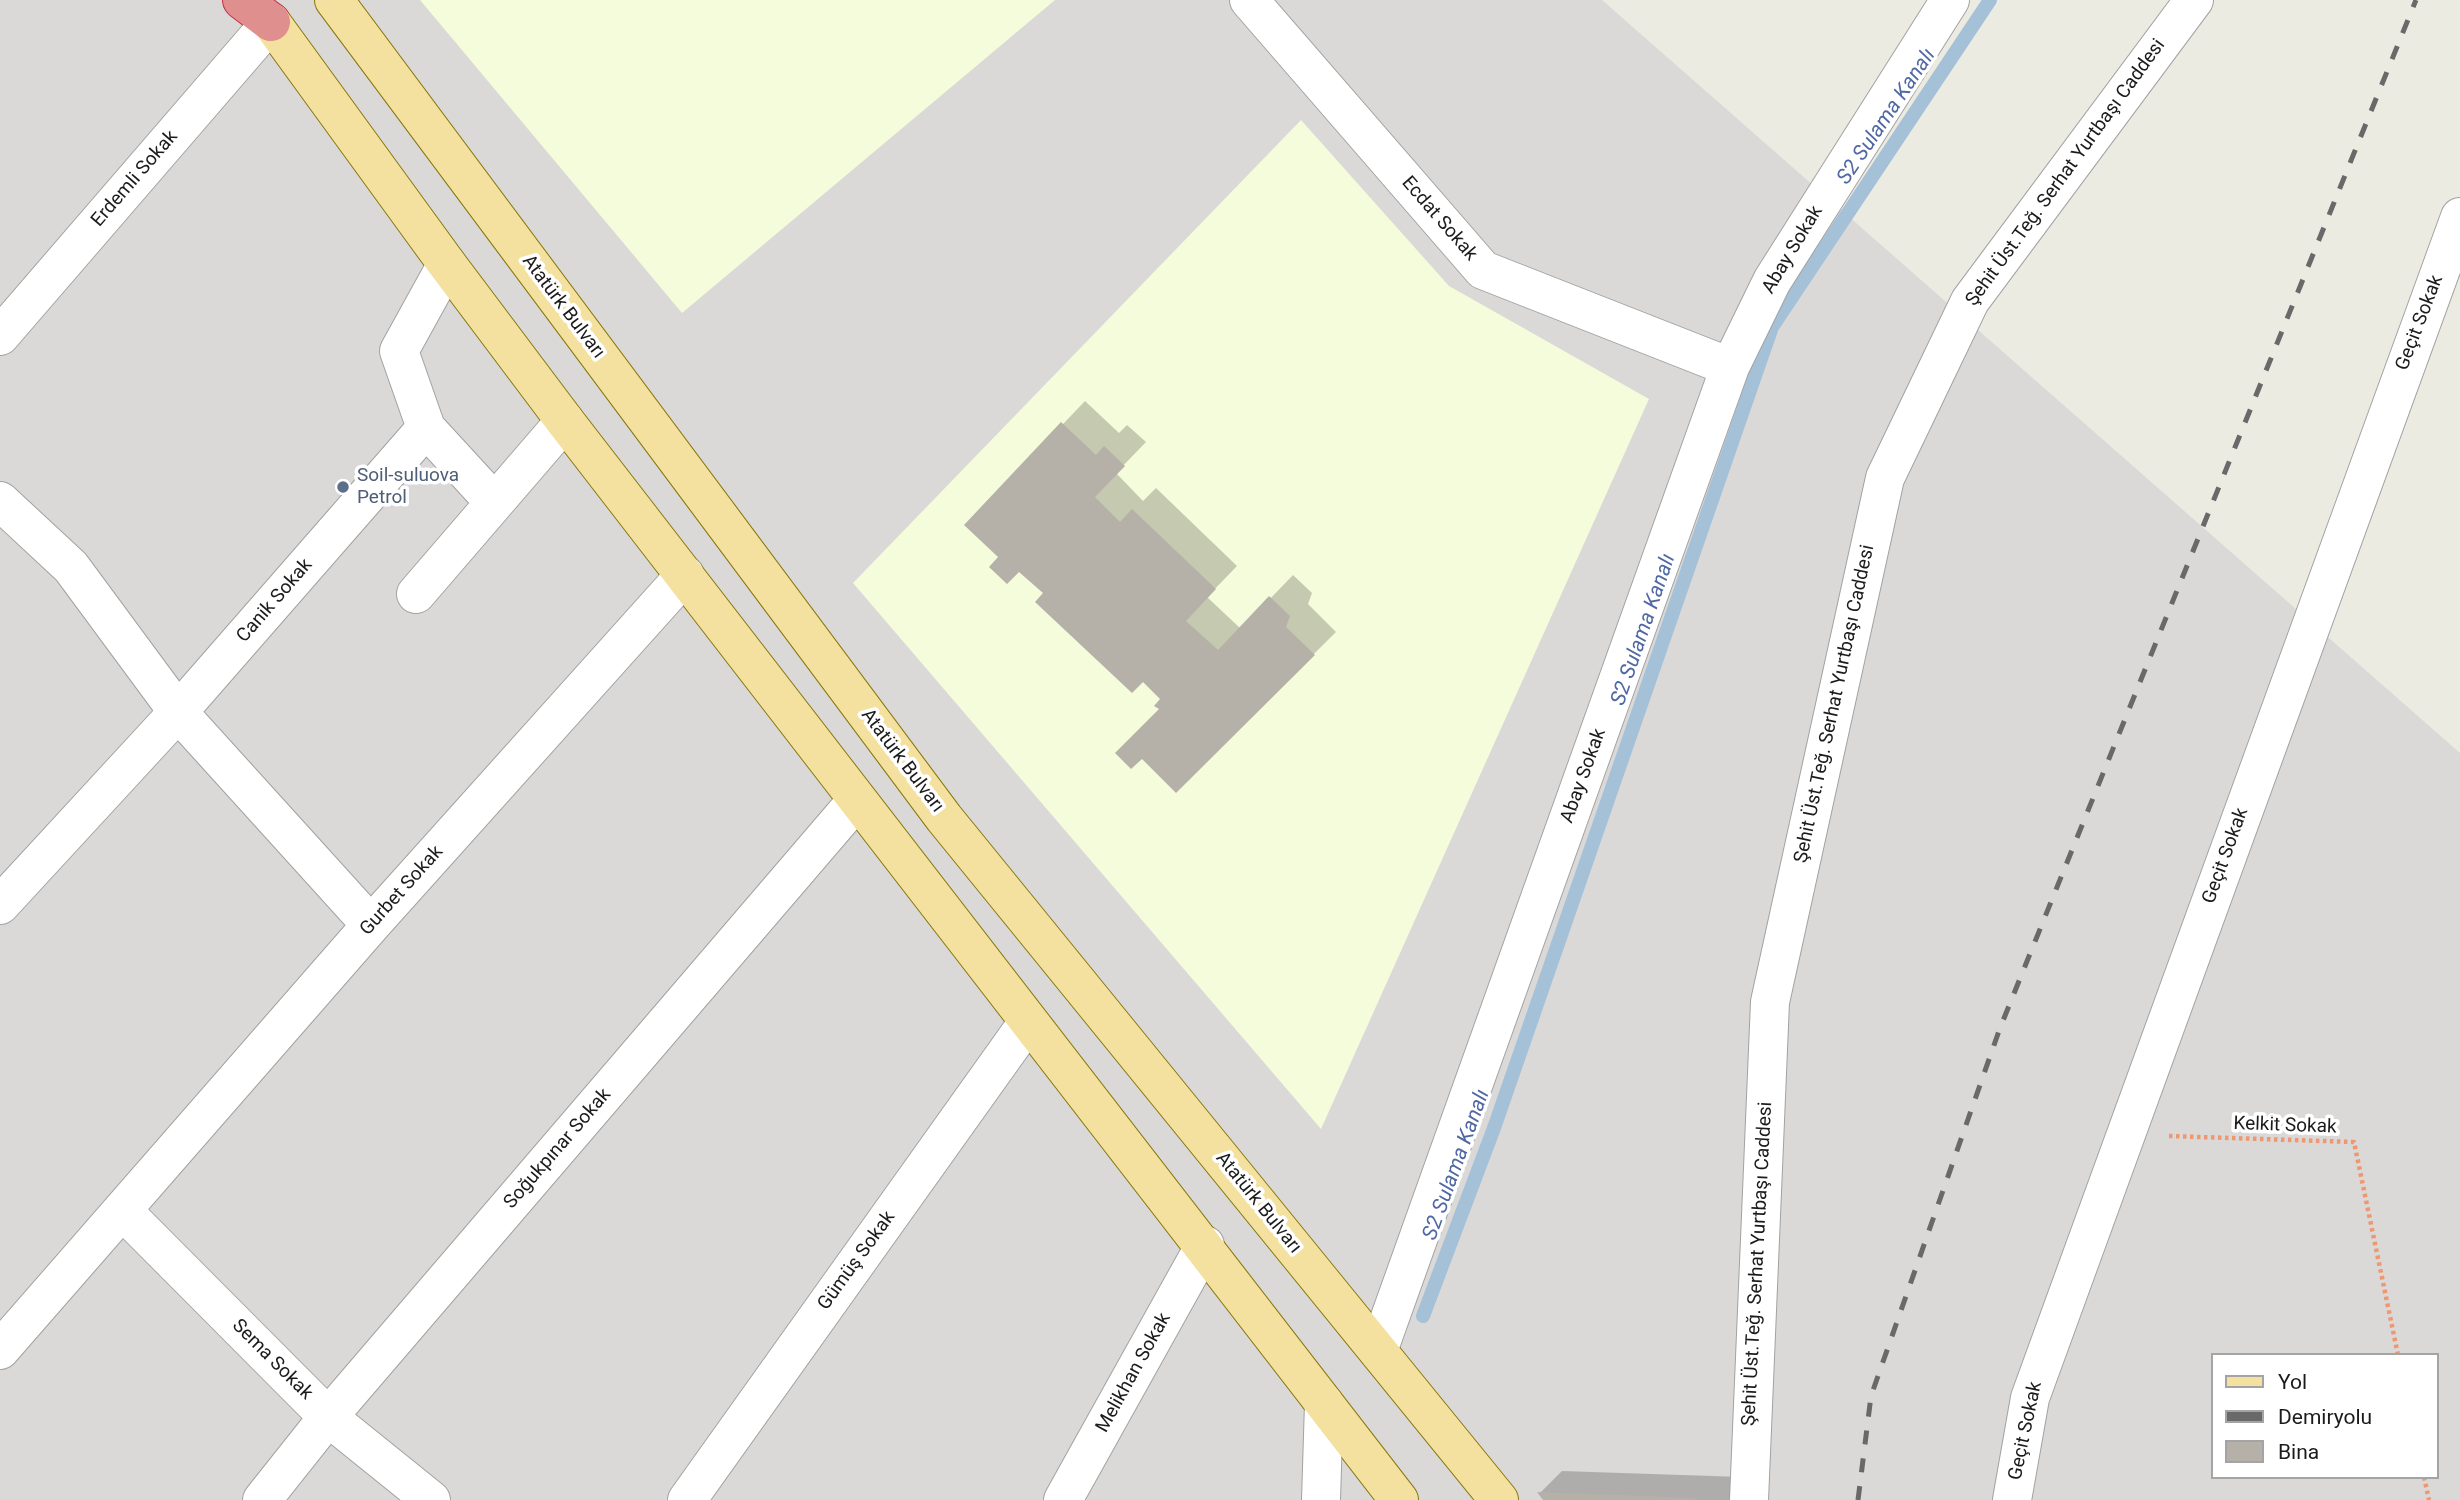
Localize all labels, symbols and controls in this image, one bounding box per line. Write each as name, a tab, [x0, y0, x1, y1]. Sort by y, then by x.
street label: Şehit Üst.Teğ. Serhat Yurtbaşı Caddesi	[1961, 35, 2171, 311]
water label: S2 Sulama Kanalı	[1832, 44, 1942, 190]
street label: Erdemli Sokak	[87, 126, 183, 232]
street label: Ecdat Sokak	[1396, 172, 1482, 266]
street label: Abay Sokak	[1758, 202, 1828, 298]
street label: Atatürk Bulvarı	[517, 251, 609, 363]
street label: Geçit Sokak	[2391, 272, 2449, 374]
place label: Soil-suluova Petrol	[357, 465, 459, 509]
marker: Soil-suluova Petrol	[335, 479, 351, 495]
street label: Şehit Üst.Teğ. Serhat Yurtbaşı Caddesi	[1790, 543, 1880, 865]
water label: S2 Sulama Kanalı	[1606, 551, 1682, 709]
street label: Canik Sokak	[232, 554, 318, 648]
street label: Atatürk Bulvarı	[856, 705, 948, 817]
street label: Abay Sokak	[1556, 726, 1612, 826]
street label: Geçit Sokak	[2198, 805, 2254, 907]
street label: Gurbet Sokak	[356, 841, 448, 941]
street label: Soğukpınar Sokak	[500, 1084, 616, 1214]
water label: S2 Sulama Kanalı	[1418, 1086, 1496, 1244]
street label: Şehit Üst.Teğ. Serhat Yurtbaşı Caddesi	[1738, 1101, 1778, 1427]
street label: Kelkit Sokak	[2233, 1113, 2337, 1139]
street label: Atatürk Bulvarı	[1210, 1148, 1306, 1258]
street label: Gümüş Sokak	[813, 1207, 901, 1315]
street label: Melikhan Sokak	[1092, 1309, 1176, 1437]
street label: Sema Sokak	[227, 1315, 317, 1405]
legend	[2212, 1353, 2439, 1479]
text: Yol	[2278, 1370, 2307, 1394]
street label: Geçit Sokak	[2004, 1380, 2048, 1482]
text: Demiryolu	[2278, 1405, 2372, 1429]
text: Bina	[2278, 1440, 2319, 1464]

